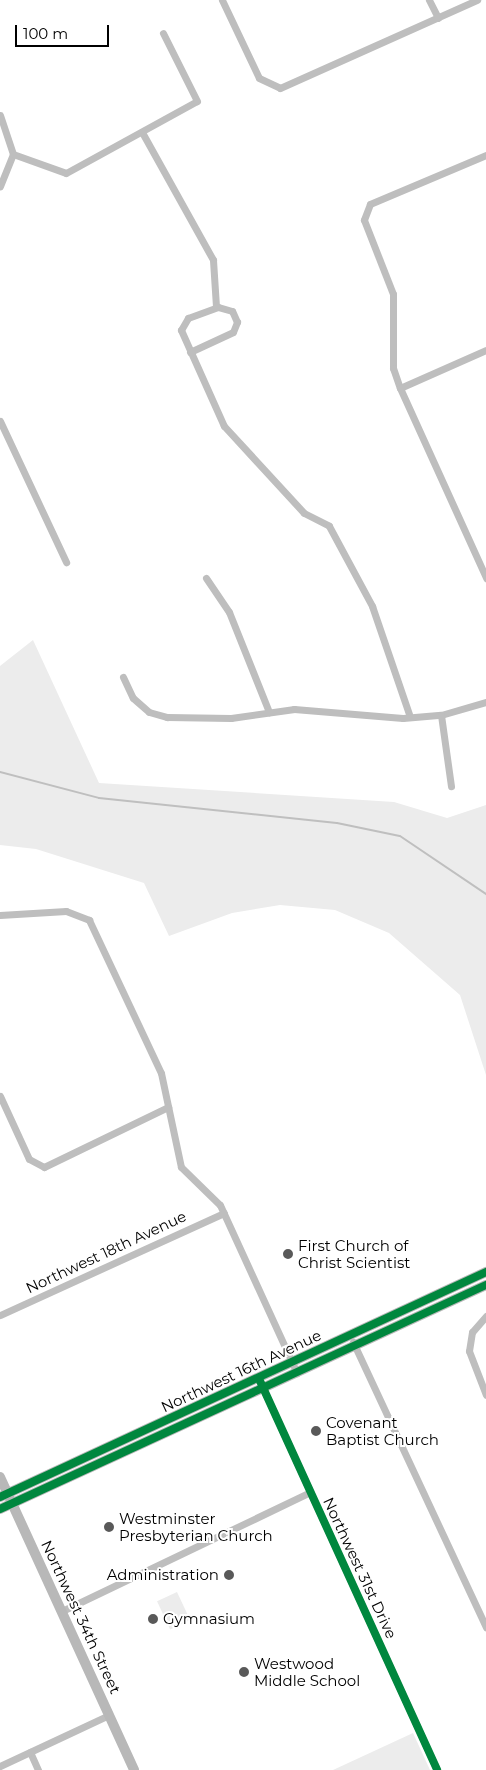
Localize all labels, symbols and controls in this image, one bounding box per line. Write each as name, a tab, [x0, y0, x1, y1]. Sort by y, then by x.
scale bar	[18, 15, 111, 47]
text: 100 m	[23, 24, 68, 43]
street label: Northwest 18th Avenue	[23, 1207, 189, 1297]
place label: First Church of Christ Scientist	[298, 1236, 410, 1271]
marker: First Church of Christ Scientist	[282, 1248, 294, 1260]
street label: Northwest 16th Avenue	[158, 1326, 324, 1416]
place label: Covenant Baptist Church	[326, 1413, 439, 1448]
marker: Covenant Baptist Church	[310, 1425, 322, 1437]
street label: Northwest 31st Drive	[319, 1495, 401, 1641]
place label: Westminster Presbyterian Church	[119, 1509, 273, 1544]
marker: Westminster Presbyterian Church	[103, 1521, 115, 1533]
street label: Northwest 34th Street	[38, 1537, 124, 1697]
place label: Administration	[107, 1566, 219, 1584]
marker: Administration	[223, 1569, 235, 1581]
place label: Gymnasium	[163, 1610, 255, 1628]
marker: Gymnasium	[147, 1613, 159, 1625]
place label: Westwood Middle School	[254, 1654, 360, 1689]
marker: Westwood Middle School	[238, 1666, 250, 1678]

